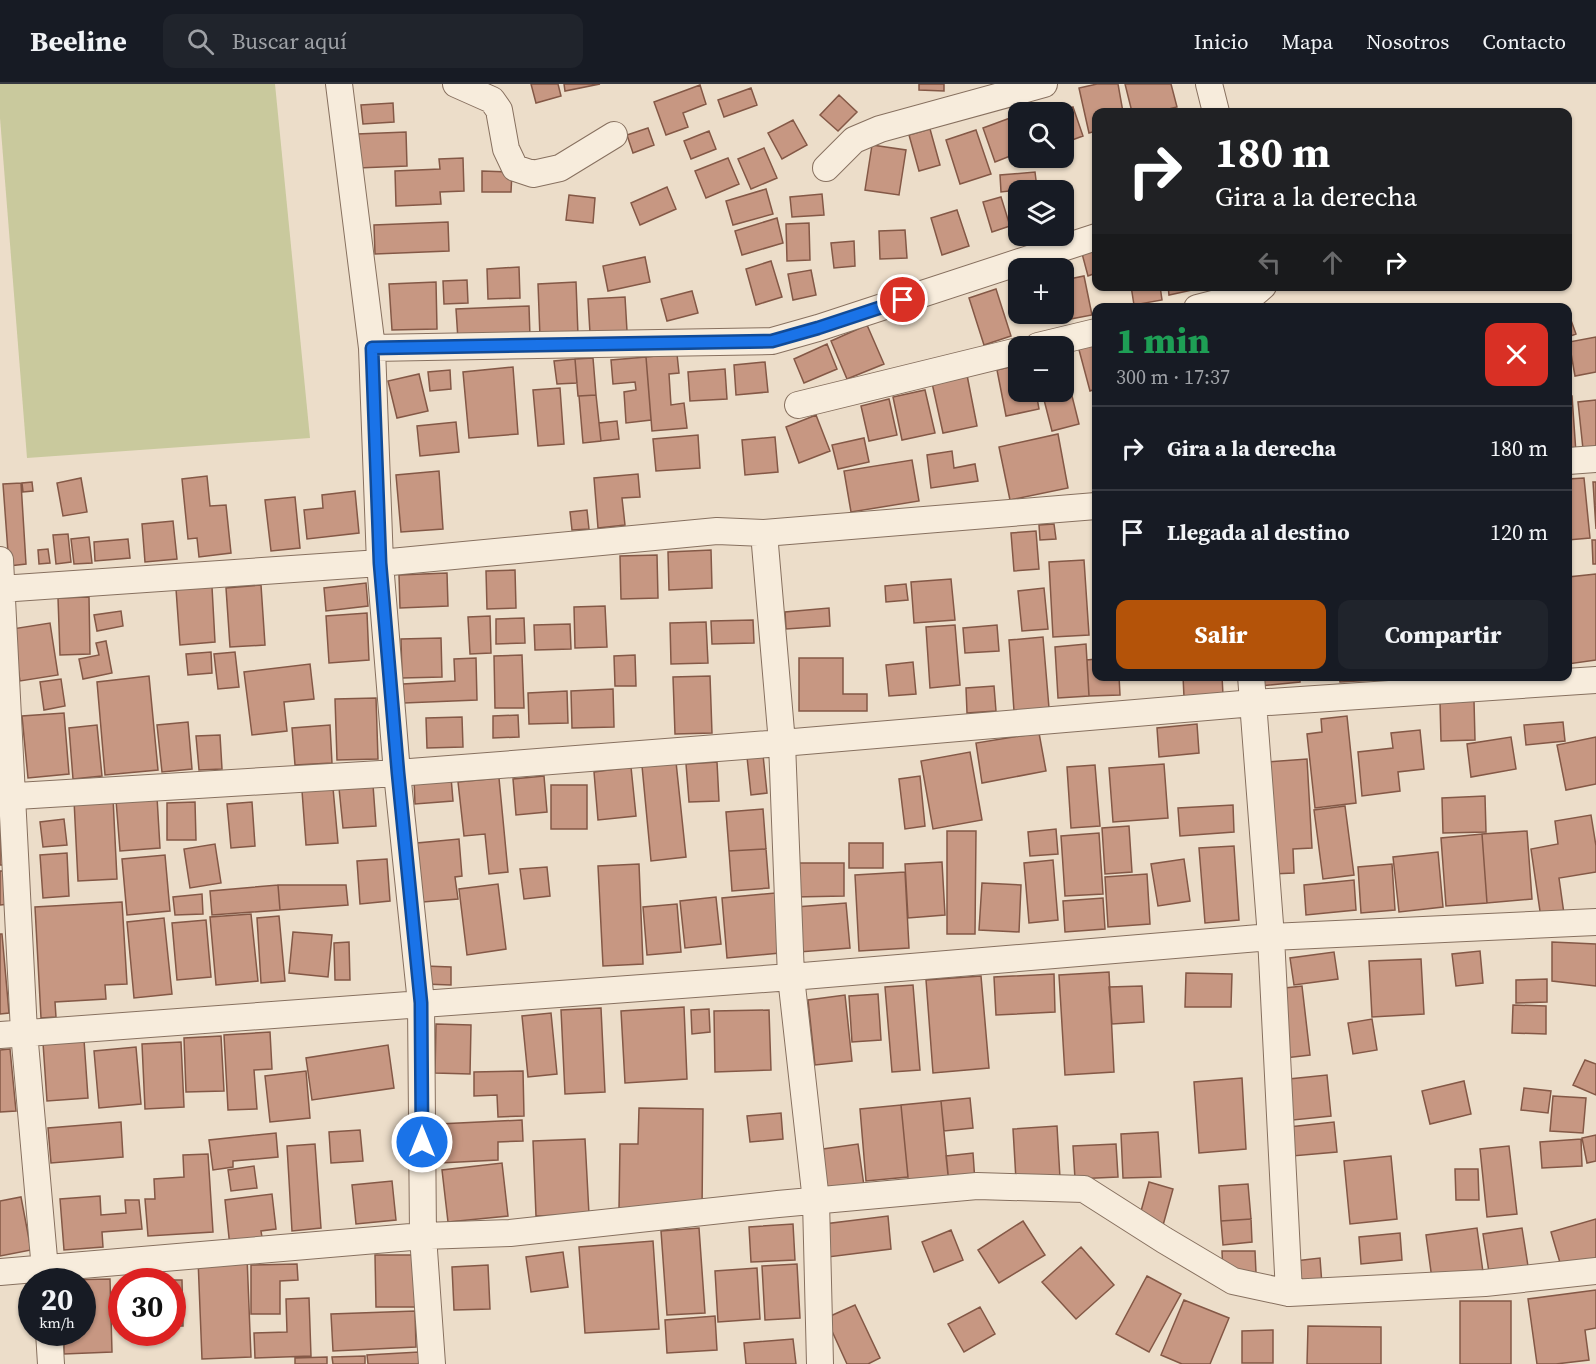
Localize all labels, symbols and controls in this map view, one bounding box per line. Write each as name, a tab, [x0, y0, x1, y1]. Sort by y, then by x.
search box	[163, 14, 583, 68]
text: Beeline	[30, 22, 127, 60]
icon: search	[184, 25, 217, 58]
text: Buscar aquí	[232, 26, 347, 56]
text: Inicio	[1194, 27, 1248, 56]
text: Mapa	[1281, 27, 1333, 56]
text: Nosotros	[1366, 27, 1449, 56]
text: Contacto	[1482, 27, 1566, 56]
map controls	[1008, 102, 1074, 402]
button: search	[1008, 102, 1074, 168]
text: 180 m	[1215, 123, 1330, 181]
icon: right	[1116, 132, 1194, 210]
text: Gira a la derecha	[1215, 178, 1417, 215]
button: layers	[1008, 180, 1074, 246]
icon: left	[1253, 246, 1286, 279]
icon: ahead	[1316, 246, 1349, 279]
icon: right	[1379, 246, 1412, 279]
button: +	[1008, 258, 1074, 324]
pin	[877, 274, 928, 325]
icon: arrive	[886, 283, 919, 316]
text: 1 min	[1116, 316, 1210, 365]
button: close	[1485, 323, 1548, 386]
button: −	[1008, 336, 1074, 402]
text: 300 m · 17:37	[1116, 363, 1230, 391]
icon: right	[1116, 432, 1149, 465]
text: Gira a la derecha	[1167, 433, 1336, 463]
text: 180 m	[1490, 433, 1548, 463]
icon: arrive	[1116, 516, 1149, 549]
text: Llegada al destino	[1167, 517, 1350, 547]
text: 120 m	[1490, 517, 1548, 547]
button: Salir	[1116, 600, 1326, 669]
button: Compartir	[1338, 600, 1548, 669]
position arrow	[390, 1110, 454, 1174]
speed limit sign: 30	[108, 1268, 186, 1346]
text: 20	[41, 1279, 73, 1320]
text: km/h	[39, 1312, 75, 1333]

